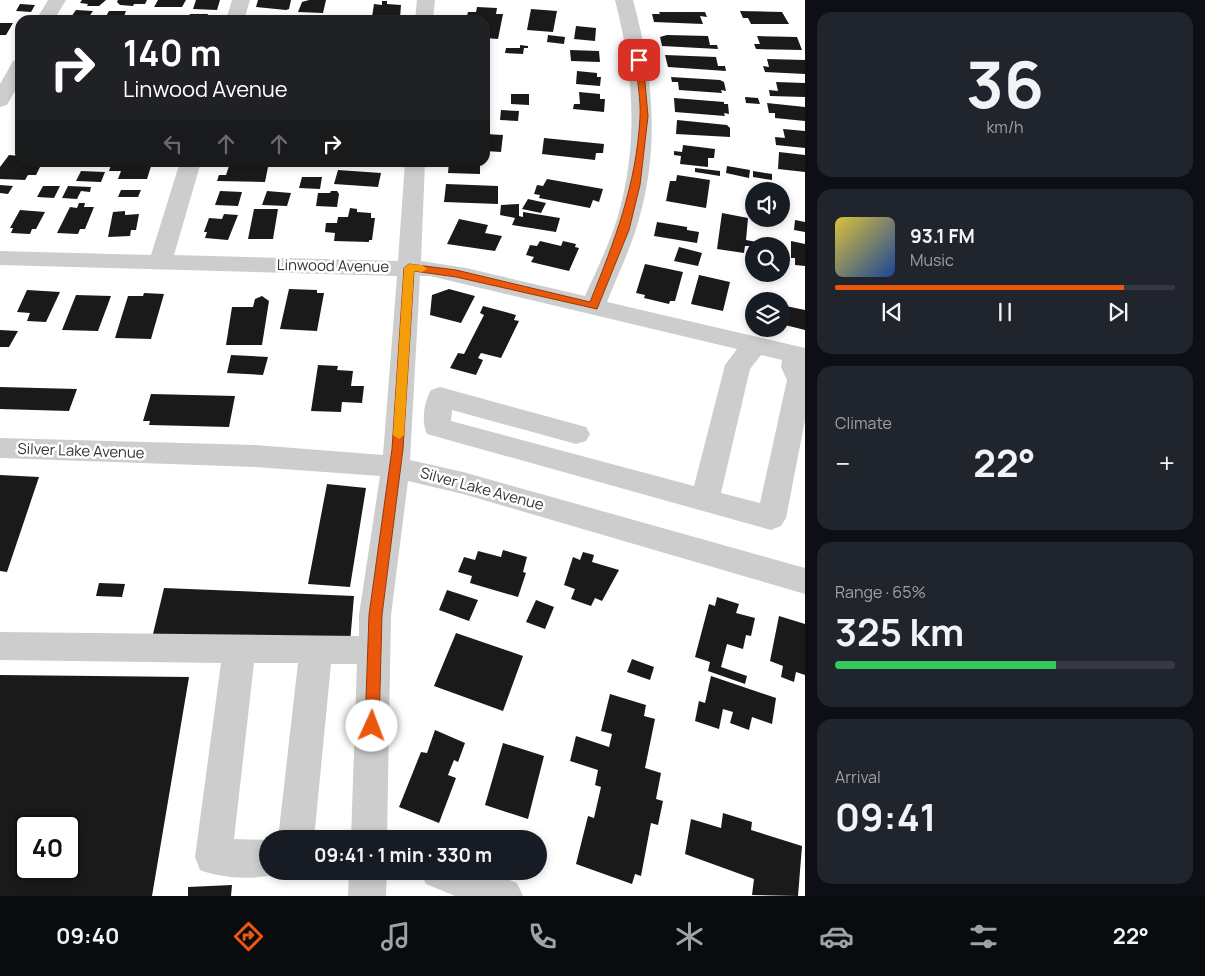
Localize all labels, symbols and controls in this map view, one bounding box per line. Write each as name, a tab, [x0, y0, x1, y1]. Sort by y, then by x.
text: 140 m	[123, 29, 221, 77]
icon: right	[40, 35, 105, 100]
pin	[618, 39, 660, 81]
text: 36	[966, 39, 1044, 128]
icon: arrive	[625, 46, 653, 74]
text: Linwood Avenue	[123, 74, 288, 104]
text: km/h	[986, 116, 1024, 138]
icon: left	[159, 130, 187, 158]
icon: ahead	[212, 130, 240, 158]
icon: ahead	[265, 130, 293, 158]
icon: right	[318, 130, 346, 158]
map controls	[745, 182, 790, 337]
button: sound	[745, 182, 790, 227]
text: 93.1 FM	[910, 223, 975, 249]
button: search	[745, 237, 790, 282]
text: Music	[910, 249, 954, 271]
street label: Linwood Avenue	[277, 254, 390, 277]
button: layers	[745, 292, 790, 337]
icon: previous	[878, 298, 906, 326]
icon: pause	[991, 298, 1019, 326]
icon: next	[1104, 298, 1132, 326]
text: Climate	[835, 412, 892, 434]
text: 22°	[973, 436, 1036, 488]
street label: Silver Lake Avenue	[17, 438, 145, 463]
text: −	[835, 444, 850, 482]
text: +	[1159, 444, 1175, 482]
street label: Silver Lake Avenue	[418, 462, 546, 515]
text: Range · 65%	[835, 581, 926, 603]
text: 325 km	[835, 605, 964, 657]
position arrow	[345, 699, 397, 751]
text: Arrival	[835, 766, 881, 788]
text: 09:41	[835, 790, 936, 842]
speed limit sign: 40	[15, 815, 80, 880]
text: 09:41 · 1 min · 330 m	[314, 842, 492, 868]
icon: directions	[231, 919, 266, 954]
icon: music	[378, 919, 413, 954]
icon: phone	[525, 919, 560, 954]
icon: climate	[672, 919, 707, 954]
icon: car	[819, 919, 854, 954]
icon: filters	[966, 919, 1001, 954]
text: 09:40	[56, 921, 120, 951]
text: 22°	[1113, 921, 1149, 951]

